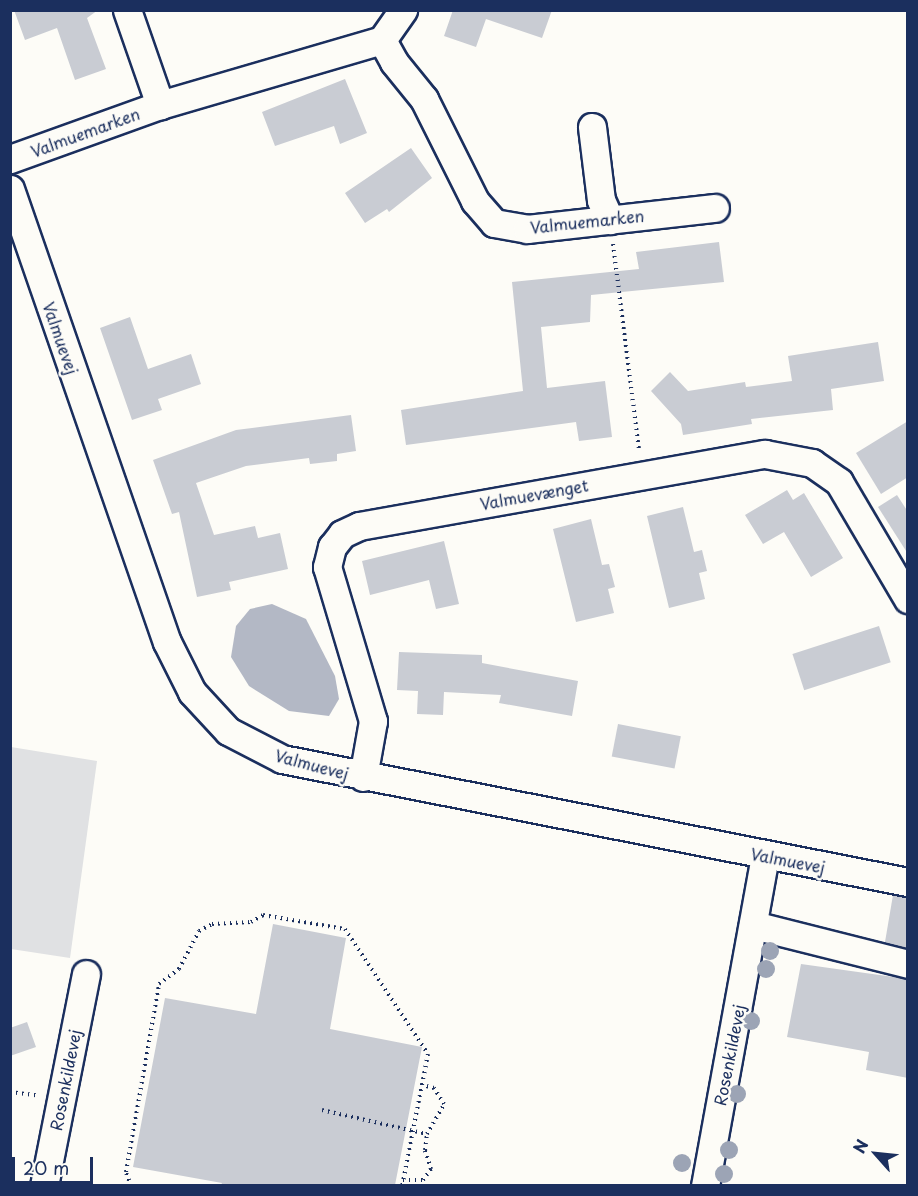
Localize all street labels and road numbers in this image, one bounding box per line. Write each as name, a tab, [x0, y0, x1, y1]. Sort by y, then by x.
street label: Valmuemarken	[28, 103, 142, 161]
street label: Valmuemarken	[529, 205, 645, 237]
street label: Valmuevej	[40, 299, 82, 377]
street label: Valmuevænget	[478, 475, 590, 513]
street label: Valmuevej	[273, 745, 351, 783]
street label: Valmuevej	[749, 843, 827, 877]
street label: Rosenkildevej	[710, 1003, 748, 1107]
street label: Rosenkildevej	[46, 1028, 84, 1132]

